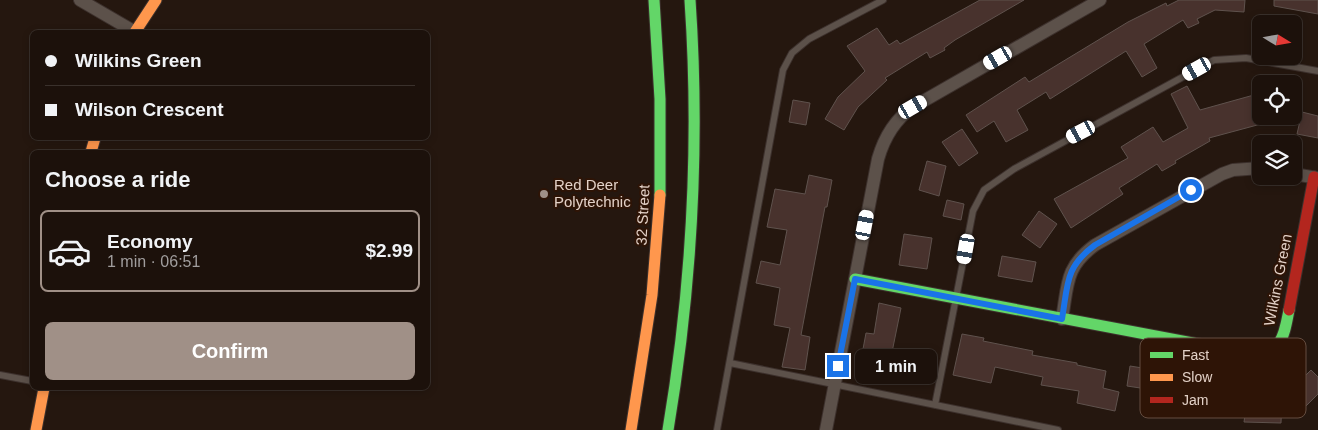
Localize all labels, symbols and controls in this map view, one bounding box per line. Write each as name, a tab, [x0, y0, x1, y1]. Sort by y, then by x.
north arrow	[1252, 15, 1302, 65]
map controls	[1252, 15, 1302, 185]
car	[981, 44, 1014, 72]
text: Wilkins Green	[75, 50, 202, 71]
car	[1180, 55, 1213, 83]
button: locate	[1252, 75, 1302, 125]
car	[896, 93, 929, 121]
text: Wilson Crescent	[75, 99, 224, 120]
car	[1064, 118, 1097, 146]
button: layers	[1252, 135, 1302, 185]
text: Choose a ride	[45, 167, 190, 192]
place label: Red Deer Polytechnic	[554, 176, 631, 210]
route start	[1180, 179, 1202, 201]
street label: 32 Street	[632, 183, 653, 246]
marker: Red Deer Polytechnic	[538, 188, 550, 200]
car	[854, 209, 875, 241]
icon: car	[47, 229, 92, 274]
text: Economy	[107, 231, 193, 252]
street label: Wilkins Green	[1260, 232, 1295, 327]
car	[956, 233, 975, 265]
text: $2.99	[365, 240, 413, 261]
text: 1 min · 06:51	[107, 253, 200, 270]
button: Confirm	[45, 322, 415, 380]
legend	[1140, 338, 1306, 418]
text: Fast	[1182, 347, 1209, 363]
callout: 1 min	[856, 348, 938, 384]
route end	[827, 355, 849, 377]
text: 1 min	[875, 358, 917, 375]
text: Slow	[1182, 369, 1213, 385]
text: Jam	[1182, 392, 1208, 408]

